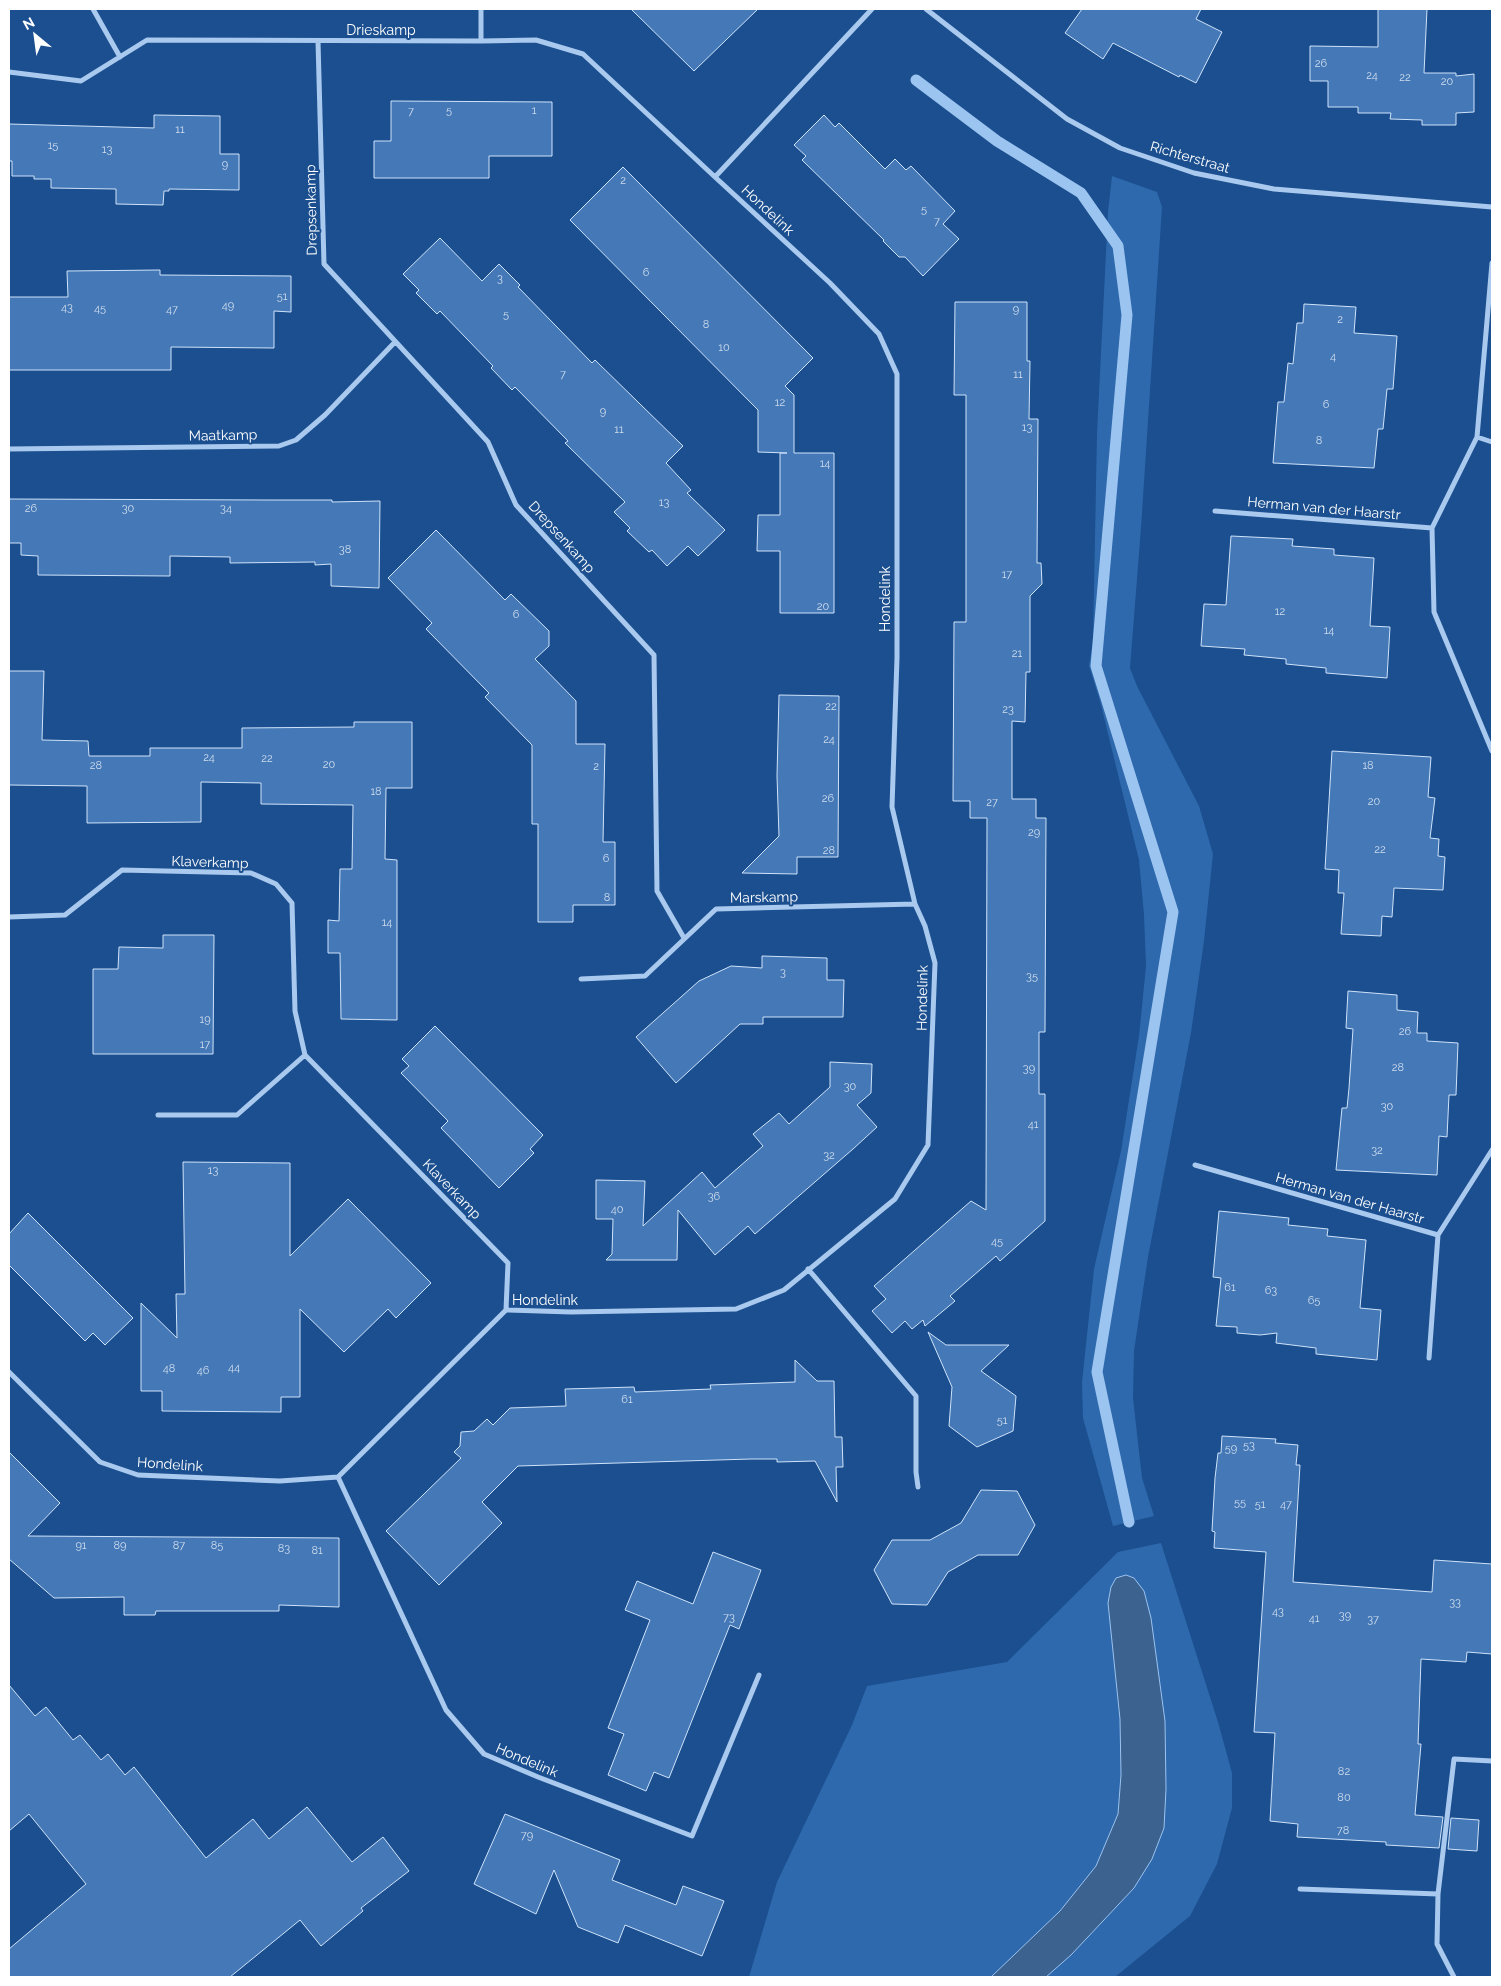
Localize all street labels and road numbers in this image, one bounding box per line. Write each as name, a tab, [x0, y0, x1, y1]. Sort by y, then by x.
street label: Drieskamp	[346, 22, 416, 38]
street label: Richterstraat	[1148, 138, 1232, 176]
street label: Drepsenkamp	[302, 164, 320, 256]
street label: Hondelink	[738, 182, 798, 239]
street label: Maatkamp	[189, 426, 258, 444]
street label: Herman van der Haarstr	[1247, 493, 1401, 523]
street label: Drepsenkamp	[526, 498, 599, 577]
street label: Hondelink	[877, 565, 893, 632]
street label: Klaverkamp	[171, 853, 249, 871]
street label: Marskamp	[730, 888, 799, 906]
street label: Hondelink	[913, 964, 931, 1031]
street label: Klaverkamp	[419, 1156, 485, 1223]
street label: Herman van der Haarstr	[1274, 1169, 1426, 1227]
street label: Hondelink	[512, 1292, 579, 1308]
street label: Hondelink	[136, 1454, 204, 1474]
street label: Hondelink	[493, 1740, 561, 1780]

